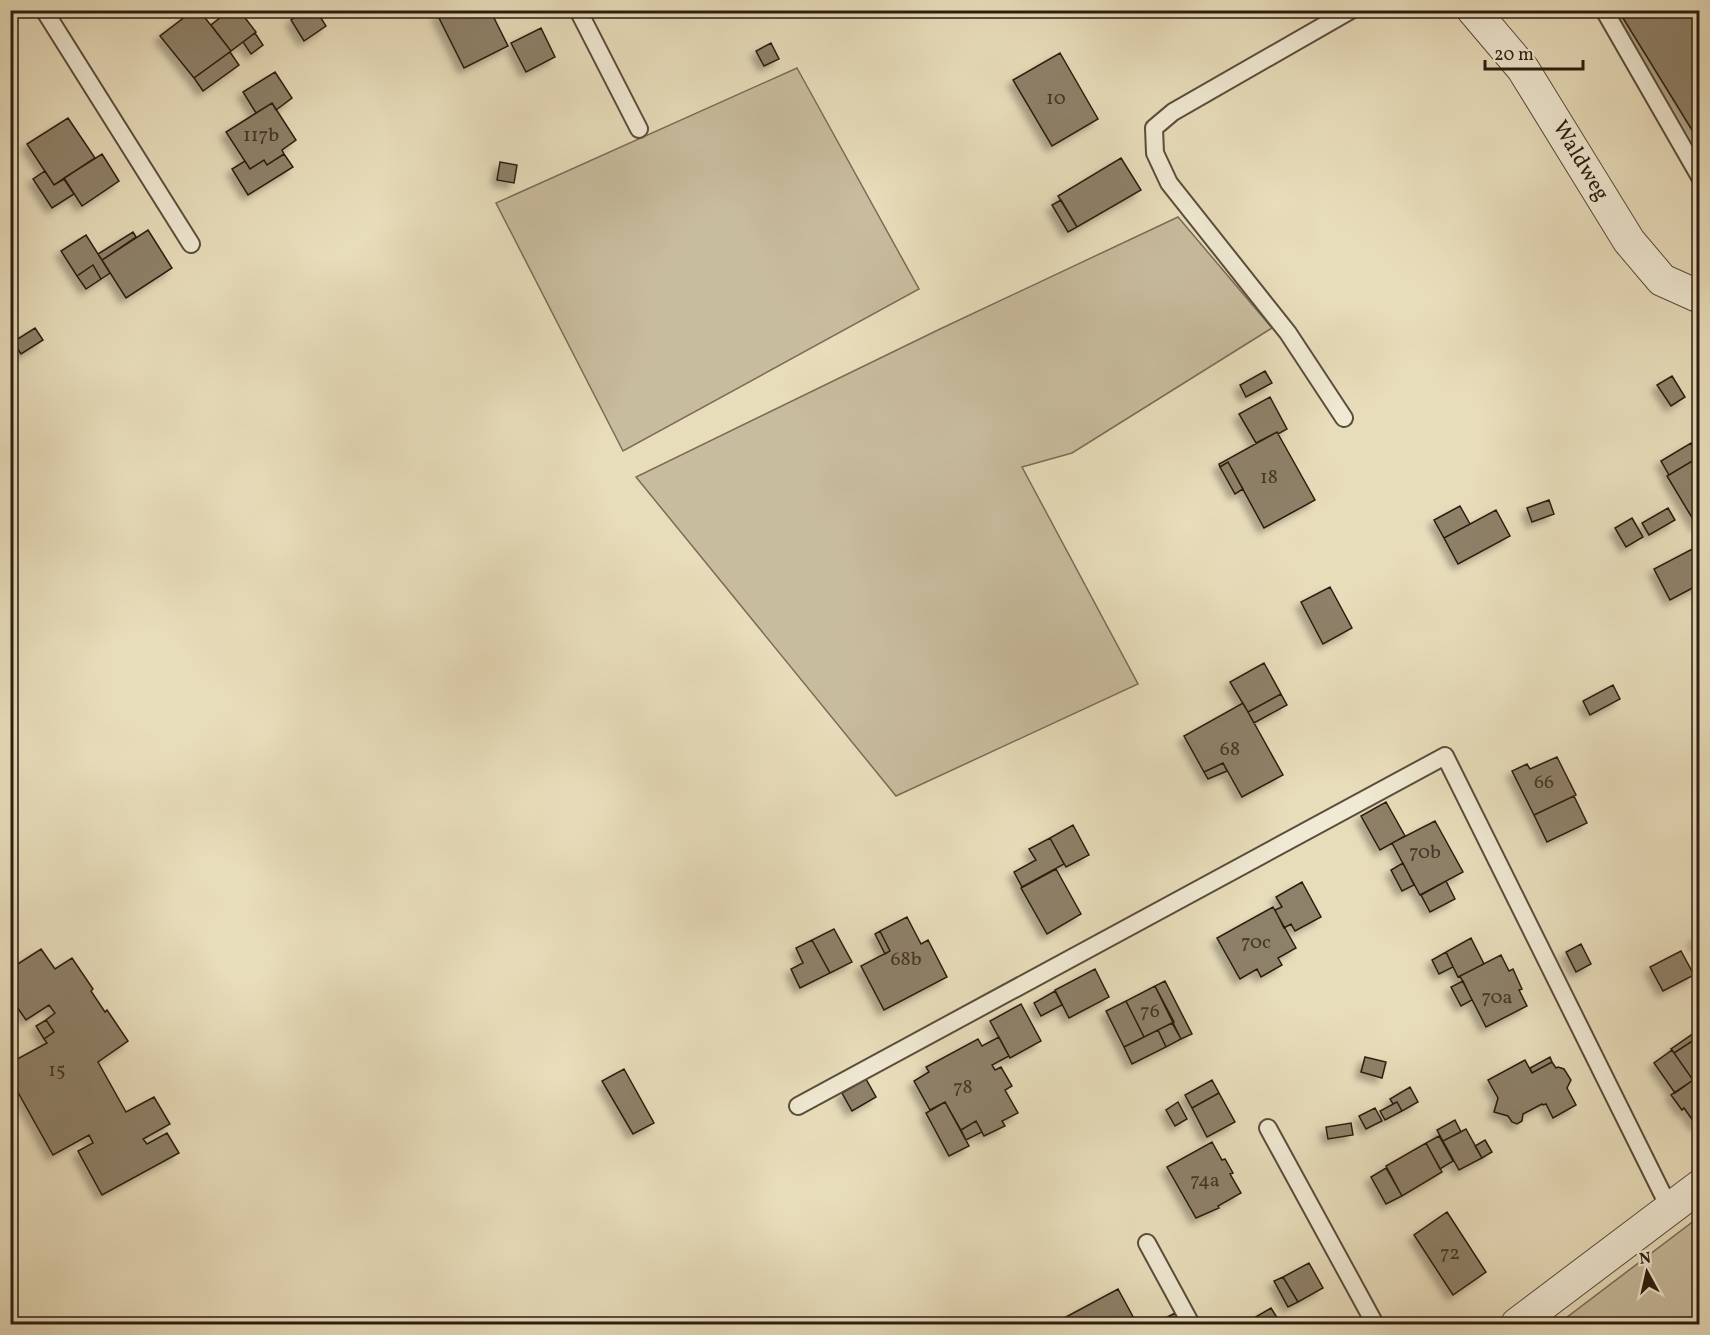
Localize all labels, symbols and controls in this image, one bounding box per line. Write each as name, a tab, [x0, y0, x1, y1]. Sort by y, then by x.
scale bar	[1485, 33, 1582, 71]
text: 20 m	[1494, 43, 1534, 68]
house number: 10	[1046, 85, 1066, 113]
street label: Waldweg	[1544, 115, 1616, 207]
house number: 117b	[243, 122, 279, 150]
house number: 18	[1260, 464, 1278, 492]
house number: 68	[1220, 736, 1240, 764]
house number: 66	[1534, 769, 1554, 797]
house number: 70b	[1409, 839, 1441, 867]
house number: 70c	[1241, 929, 1271, 957]
house number: 68b	[890, 946, 922, 974]
house number: 70a	[1482, 984, 1512, 1012]
house number: 76	[1140, 998, 1160, 1026]
house number: 15	[48, 1057, 66, 1085]
house number: 78	[953, 1074, 973, 1102]
house number: 74a	[1190, 1167, 1220, 1195]
house number: 72	[1440, 1240, 1460, 1268]
north arrow	[1617, 1242, 1677, 1302]
text: N	[1638, 1247, 1653, 1271]

